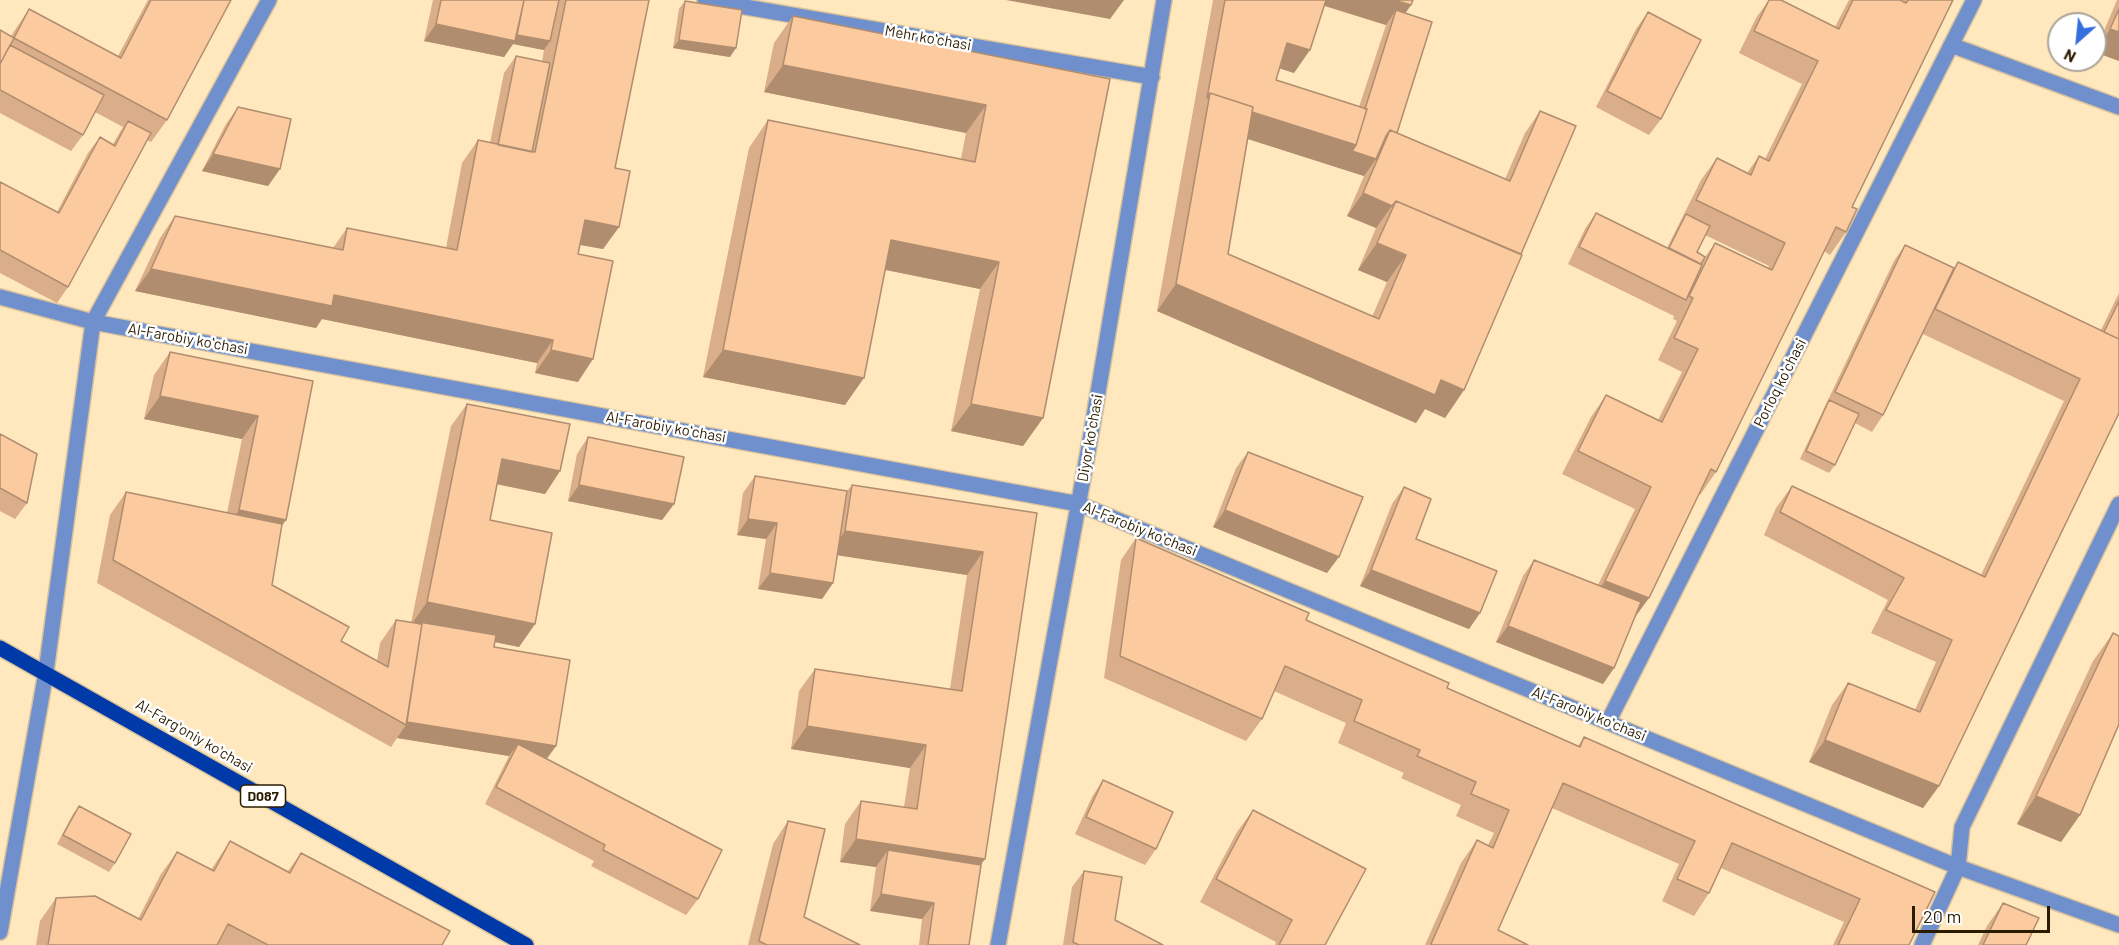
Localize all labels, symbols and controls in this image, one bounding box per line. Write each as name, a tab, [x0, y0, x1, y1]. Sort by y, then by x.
north arrow	[2047, 12, 2107, 72]
street label: Mehr koʻchasi	[883, 22, 973, 54]
text: N	[2060, 46, 2079, 68]
street label: Al-Farobiy koʻchasi	[126, 320, 250, 358]
street label: Porloq koʻchasi	[1750, 336, 1810, 430]
street label: Diyor koʻchasi	[1073, 393, 1107, 483]
street label: Al-Farobiy koʻchasi	[604, 408, 728, 446]
street label: Al-Farobiy koʻchasi	[1080, 498, 1200, 560]
street label: Al-Farobiy koʻchasi	[1529, 683, 1649, 745]
street label: Al-Fargʻoniy koʻchasi	[132, 695, 256, 777]
road number: D087	[240, 785, 286, 807]
scale bar	[1915, 894, 2053, 932]
text: 20 m	[1923, 905, 1961, 927]

